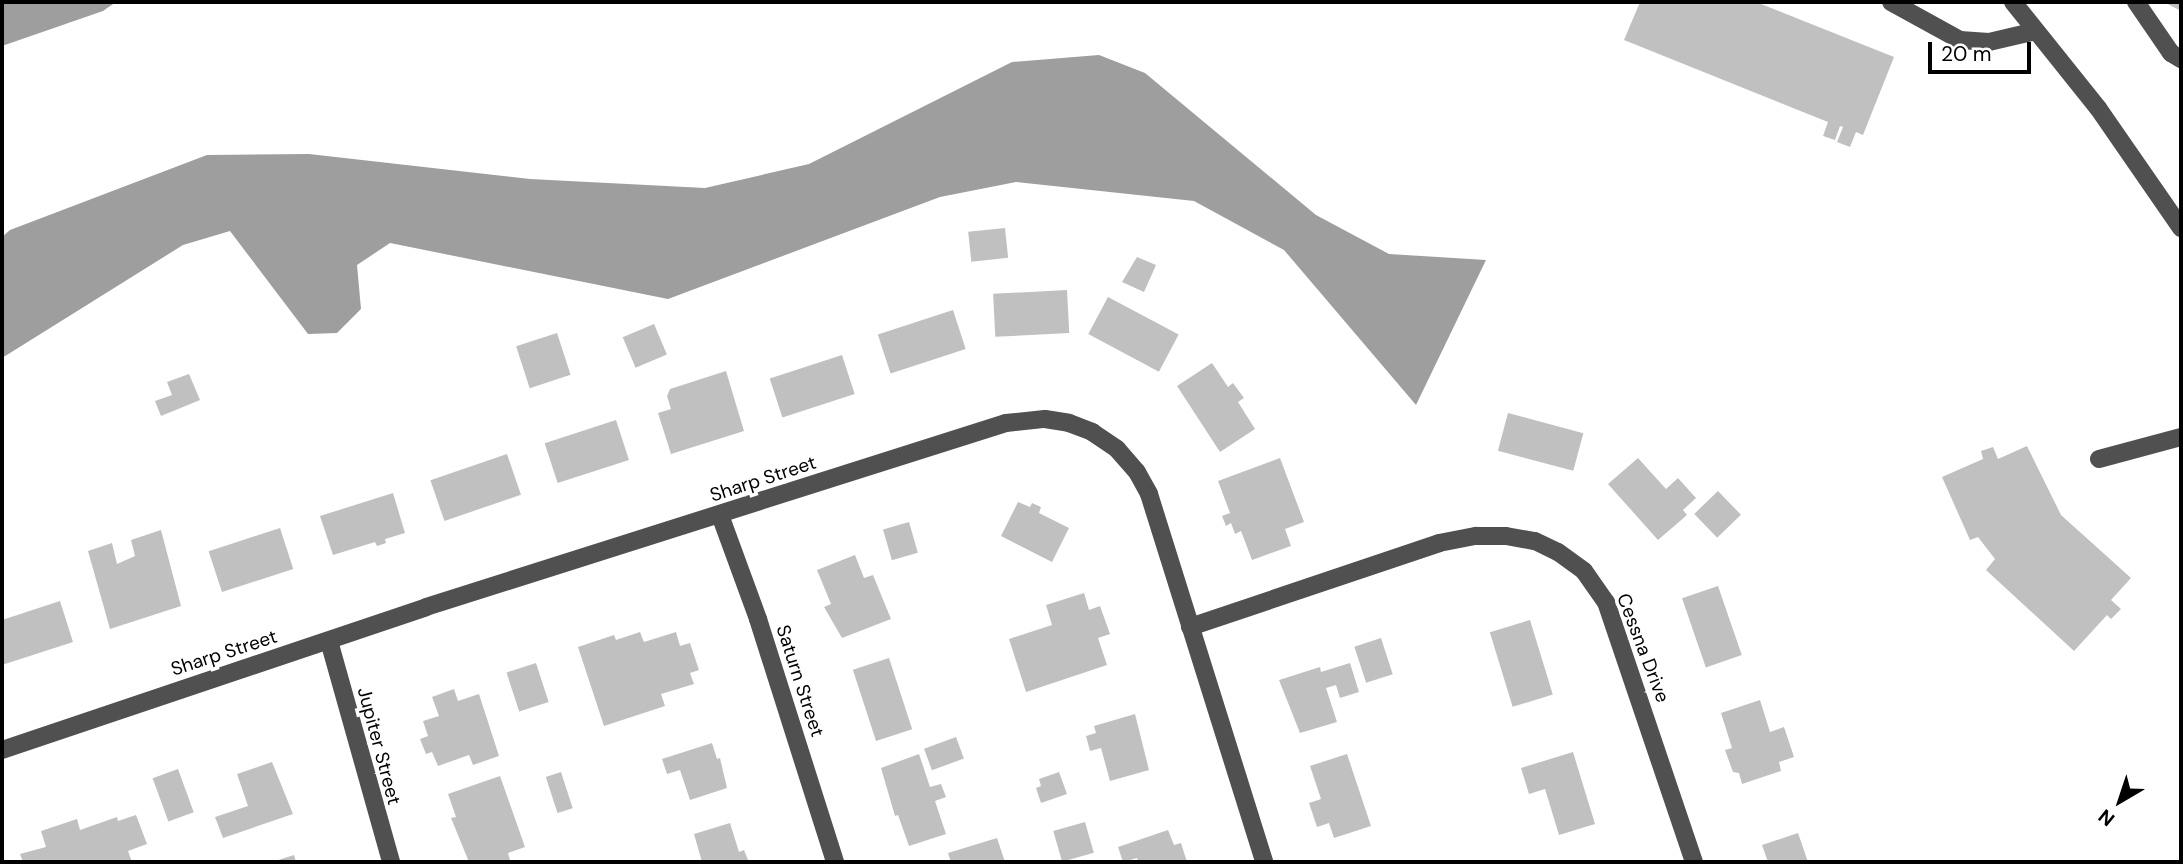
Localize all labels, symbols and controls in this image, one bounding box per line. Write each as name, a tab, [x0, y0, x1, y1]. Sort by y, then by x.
scale bar	[1931, 28, 2034, 72]
text: 20 m	[1941, 40, 1992, 68]
street label: Sharp Street	[707, 451, 819, 507]
street label: Cessna Drive	[1612, 590, 1674, 706]
street label: Saturn Street	[771, 622, 829, 740]
street label: Sharp Street	[168, 625, 280, 681]
street label: Jupiter Street	[352, 685, 406, 807]
north arrow	[2085, 766, 2155, 836]
text: N	[2093, 804, 2120, 832]

